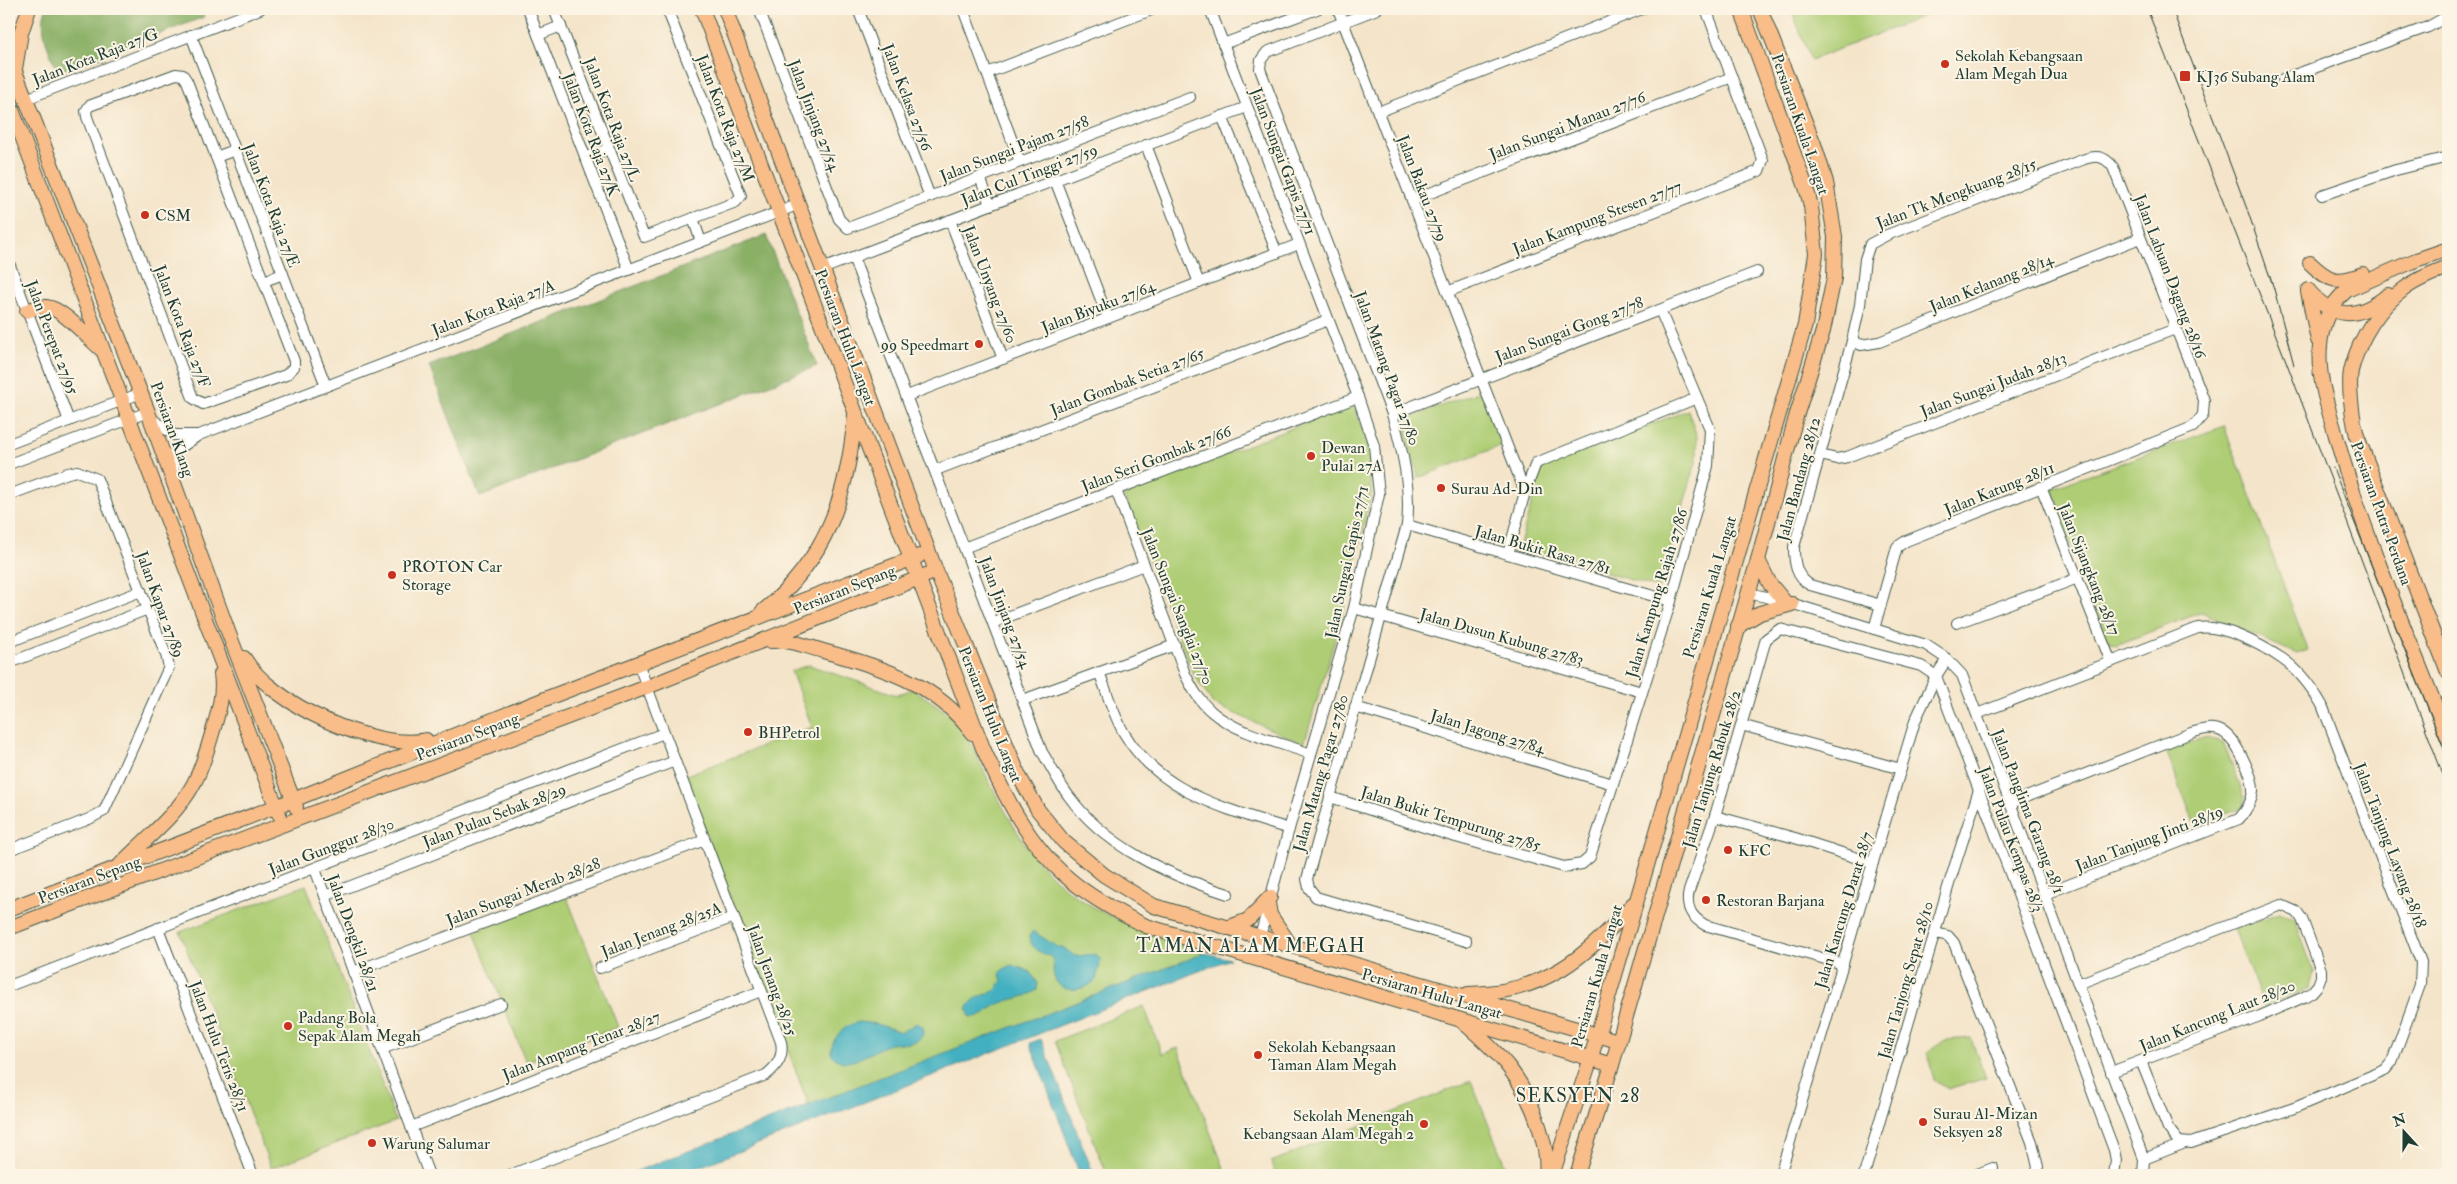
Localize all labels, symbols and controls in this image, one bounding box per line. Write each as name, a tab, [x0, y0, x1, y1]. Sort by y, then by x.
street label: Jalan Kota Raja 27/G	[29, 24, 162, 91]
street label: Jalan Kelasa 27/56	[876, 40, 937, 155]
place label: Sekolah Kebangsaan Alam Megah Dua	[1954, 46, 2083, 84]
street label: Jalan Kota Raja 27/M	[690, 51, 759, 185]
street label: Persiaran Kuala Langat	[1767, 51, 1834, 198]
street label: Jalan Kota Raja 27/L	[578, 54, 645, 185]
street label: Jalan Jinjang 27/54	[782, 56, 845, 176]
marker: Sekolah Kebangsaan Alam Megah Dua	[1939, 58, 1951, 70]
place label: KJ36 Subang Alam	[2196, 67, 2316, 88]
street label: Jalan Kota Raja 27/K	[557, 69, 624, 200]
marker: KJ36 Subang Alam	[2178, 69, 2192, 83]
street label: Jalan Sungai Gapis 27/71	[1244, 84, 1320, 238]
street label: Jalan Sungai Manau 27/76	[1486, 87, 1650, 166]
street label: Jalan Sungai Pajam 27/58	[936, 111, 1092, 188]
street label: Jalan Bakau 27/79	[1391, 131, 1452, 245]
street label: Jalan Kota Raja 27/E	[237, 140, 304, 271]
street label: Jalan Cul Tinggi 27/59	[957, 140, 1101, 211]
street label: Jalan Tk Mengkuang 28/15	[1872, 154, 2040, 235]
street label: Jalan Kampung Stesen 27/77	[1509, 176, 1686, 261]
street label: Jalan Labuan Dagang 28/16	[2128, 190, 2211, 363]
place label: CSM	[155, 206, 191, 226]
marker: CSM	[139, 209, 151, 221]
street label: Jalan Unyang 27/60	[957, 222, 1022, 347]
street label: Jalan Kelanang 28/14	[1926, 248, 2058, 318]
street label: Jalan Kota Raja 27/F	[148, 261, 215, 391]
street label: Persiaran Hulu Langat	[810, 266, 880, 409]
street label: Jalan Kota Raja 27/A	[428, 275, 558, 342]
street label: Jalan Perepat 27/95	[20, 276, 83, 398]
street label: Jalan Biyuku 27/64	[1038, 276, 1160, 339]
street label: Jalan Matang Pagar 27/80	[1349, 287, 1424, 449]
street label: Jalan Sungai Gong 27/78	[1491, 292, 1647, 369]
place label: 99 Speedmart	[880, 335, 969, 356]
marker: 99 Speedmart	[973, 338, 985, 350]
street label: Jalan Gombak Setia 27/65	[1047, 343, 1208, 422]
street label: Jalan Sungai Judah 28/13	[1917, 348, 2070, 423]
street label: Persiaran Klang	[146, 379, 199, 481]
street label: Jalan Bandang 28/12	[1773, 415, 1826, 545]
street label: Jalan Seri Gombak 27/66	[1078, 421, 1235, 498]
place label: Dewan Pulai 27A	[1321, 438, 1383, 476]
street label: Persiaran Putra Perdana	[2346, 439, 2417, 588]
marker: Dewan Pulai 27A	[1305, 450, 1317, 462]
street label: Jalan Katung 28/11	[1940, 458, 2058, 521]
place label: Surau Ad-Din	[1451, 479, 1543, 499]
marker: Surau Ad-Din	[1435, 482, 1447, 494]
street label: Jalan Sungai Gapis 27/71	[1321, 484, 1374, 642]
street label: Jalan Sijangkang 28/17	[2052, 499, 2125, 639]
street label: Jalan Kampung Rajah 27/86	[1621, 505, 1694, 682]
street label: Persiaran Kuala Langat	[1679, 514, 1741, 661]
street label: Jalan Bukit Rasa 27/81	[1471, 521, 1613, 580]
street label: Jalan Sungai Sanglai 27/70	[1135, 524, 1218, 688]
street label: Jalan Kapar 27/89	[130, 547, 189, 661]
street label: Jalan Jinjang 27/54	[973, 553, 1036, 673]
place label: PROTON Car Storage	[402, 557, 502, 595]
street label: Persiaran Sepang	[790, 560, 900, 620]
marker: PROTON Car Storage	[386, 569, 398, 581]
street label: Jalan Dusun Kubung 27/83	[1416, 604, 1586, 671]
street label: Persiaran Hulu Langat	[954, 643, 1027, 785]
street label: Jalan Tanjung Rabuk 28/2	[1678, 688, 1747, 852]
street label: Jalan Matang Pagar 27/80	[1289, 692, 1354, 856]
street label: Jalan Jagong 27/84	[1427, 705, 1549, 760]
street label: Persiaran Sepang	[413, 708, 523, 767]
place label: BHPetrol	[758, 723, 820, 743]
street label: Jalan Panglima Garang 28/1	[1986, 725, 2069, 897]
marker: BHPetrol	[742, 726, 754, 738]
street label: Jalan Tanjung Layang 28/18	[2348, 759, 2431, 932]
street label: Jalan Pulau Kempas 28/3	[1973, 763, 2048, 915]
street label: Jalan Pulau Sebak 28/29	[419, 779, 569, 854]
street label: Jalan Bukit Tempurung 27/85	[1357, 782, 1543, 857]
street label: Jalan Tanjung Jinti 28/19	[2072, 802, 2226, 878]
street label: Jalan Gunggur 28/30	[265, 814, 397, 881]
street label: Jalan Kancung Darat 28/7	[1810, 829, 1878, 992]
place label: KFC	[1738, 841, 1771, 861]
marker: KFC	[1722, 844, 1734, 856]
street label: Persiaran Sepang	[35, 851, 145, 910]
street label: Jalan Sungai Merab 28/28	[443, 853, 604, 932]
street label: Jalan Dengkil 28/21	[321, 871, 384, 995]
place label: Restoran Barjana	[1716, 891, 1825, 911]
marker: Restoran Barjana	[1700, 894, 1712, 906]
street label: Jalan Jenang 28/25A	[597, 898, 725, 963]
street label: Jalan Tanjong Sepat 28/10	[1874, 899, 1939, 1063]
street label: Persiaran Kuala Langat	[1567, 902, 1627, 1050]
street label: Jalan Jenang 28/25	[741, 921, 801, 1039]
district label: TAMAN ALAM MEGAH	[1136, 934, 1366, 958]
street label: Persiaran Hulu Langat	[1359, 964, 1504, 1024]
street label: Jalan Kancung Laut 28/20	[2136, 976, 2299, 1058]
street label: Jalan Hulu Teris 28/31	[184, 977, 253, 1115]
street label: Jalan Ampang Tenar 28/27	[499, 1006, 664, 1087]
place label: Padang Bola Sepak Alam Megah	[298, 1008, 421, 1047]
marker: Padang Bola Sepak Alam Megah	[282, 1020, 294, 1032]
place label: Sekolah Kebangsaan Taman Alam Megah	[1268, 1037, 1397, 1075]
marker: Sekolah Kebangsaan Taman Alam Megah	[1252, 1049, 1264, 1061]
district label: SEKSYEN 28	[1516, 1084, 1640, 1108]
place label: Surau Al-Mizan Seksyen 28	[1933, 1104, 2038, 1142]
place label: Sekolah Menengah Kebangsaan Alam Megah 2	[1243, 1106, 1415, 1144]
north arrow	[2380, 1106, 2430, 1156]
text: N	[2390, 1110, 2409, 1131]
marker: Surau Al-Mizan Seksyen 28	[1917, 1116, 1929, 1128]
marker: Sekolah Menengah Kebangsaan Alam Megah 2	[1418, 1118, 1430, 1130]
place label: Warung Salumar	[381, 1134, 490, 1154]
marker: Warung Salumar	[366, 1137, 378, 1149]

